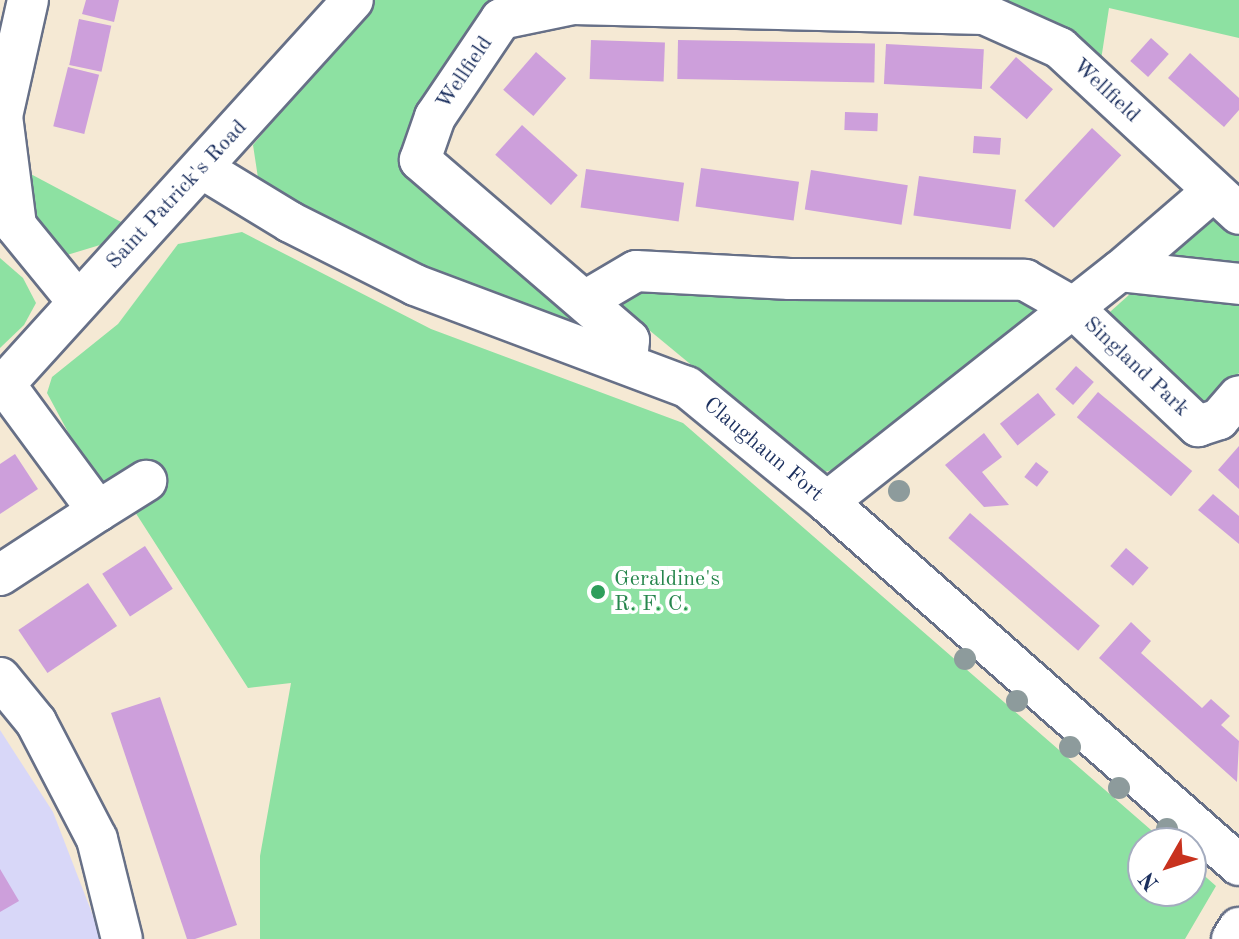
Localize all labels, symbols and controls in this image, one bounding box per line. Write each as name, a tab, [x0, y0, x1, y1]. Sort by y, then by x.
street label: Wellfield	[431, 31, 499, 115]
street label: Wellfield	[1067, 53, 1145, 129]
street label: Saint Patrick's Road	[101, 115, 253, 275]
street label: Singland Park	[1078, 311, 1194, 423]
street label: Claughaun Fort	[698, 392, 828, 508]
place label: Geraldine's R. F. C.	[614, 566, 720, 618]
marker: Geraldine's R. F. C.	[589, 583, 607, 601]
north arrow	[1127, 827, 1207, 907]
text: N	[1136, 867, 1164, 894]

